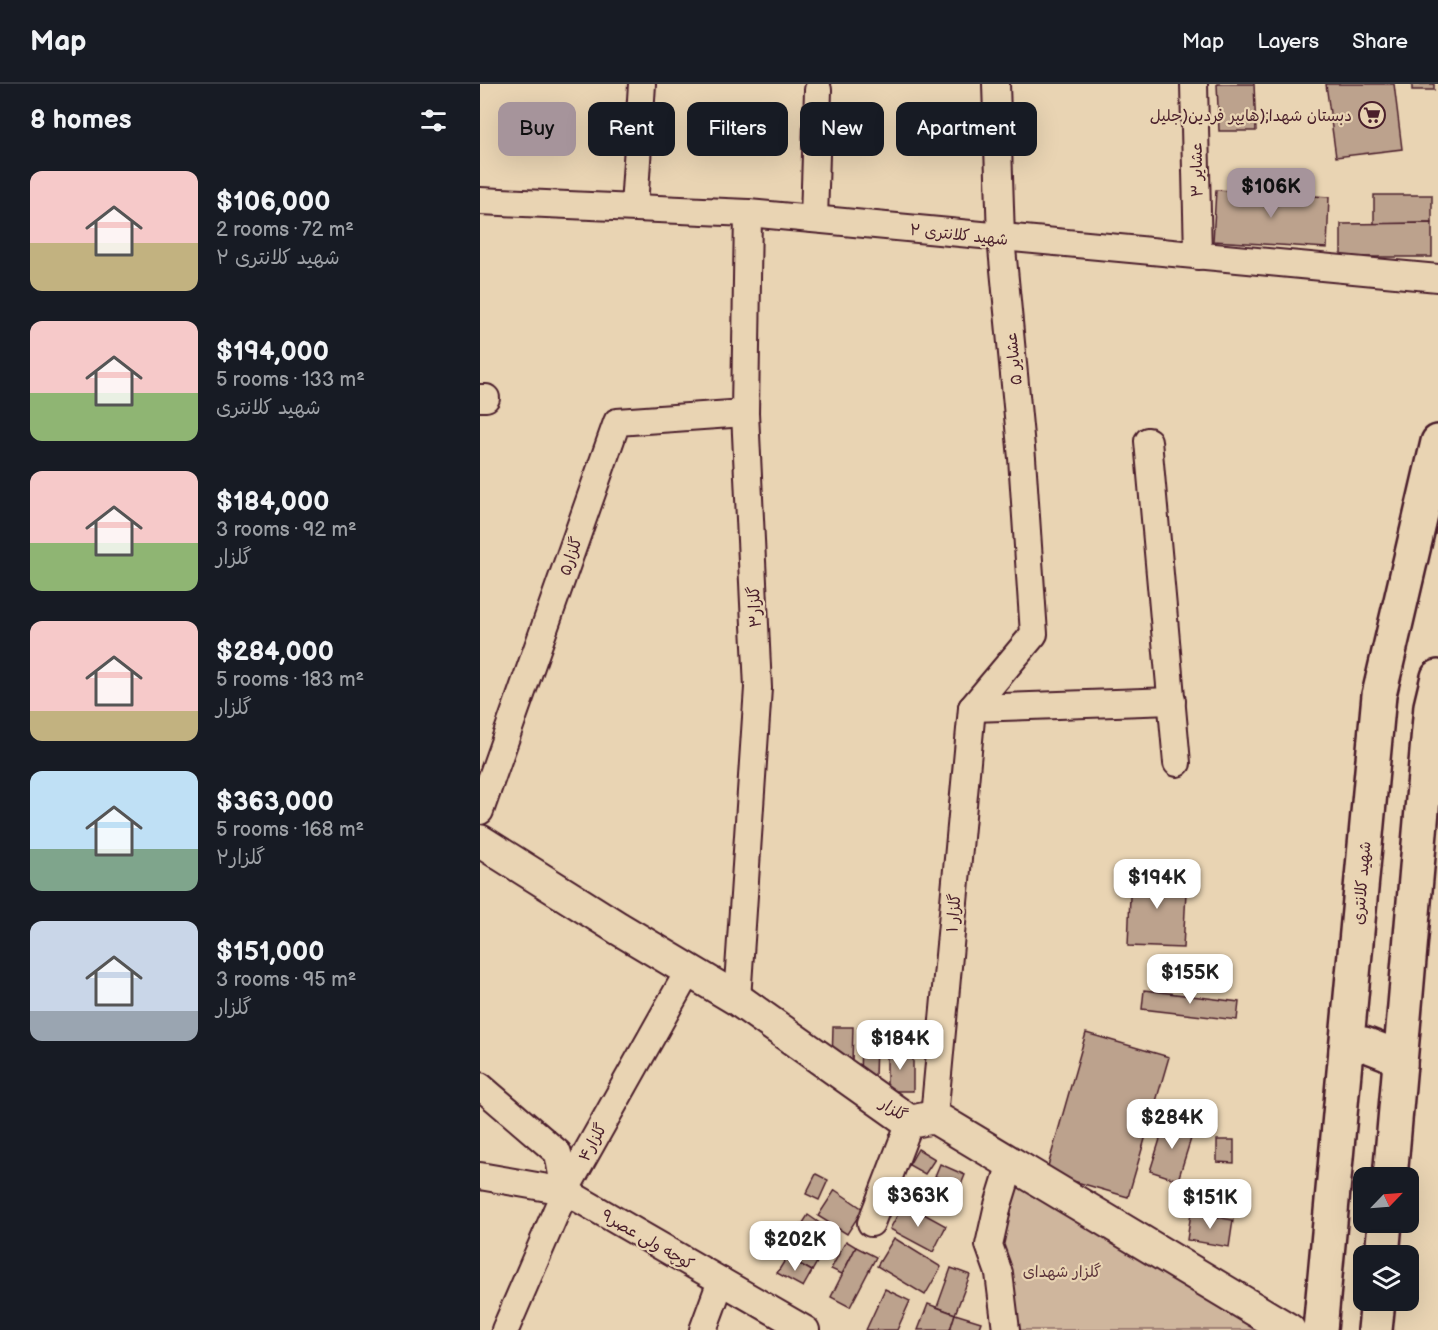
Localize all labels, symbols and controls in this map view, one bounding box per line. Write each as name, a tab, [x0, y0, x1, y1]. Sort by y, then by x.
text: Map	[30, 25, 86, 58]
text: Map	[1182, 29, 1224, 54]
text: Layers	[1257, 29, 1319, 54]
text: Share	[1352, 29, 1408, 54]
supermarket icon: دبستان شهدا;(هایپر فردین(جلیل	[1357, 100, 1387, 130]
chip: Buy	[498, 102, 576, 156]
chip: Rent	[588, 102, 675, 156]
chip: Filters	[687, 102, 788, 156]
chip: New	[800, 102, 884, 156]
chip: Apartment	[896, 102, 1037, 156]
icon: filters	[417, 104, 450, 137]
text: 8 homes	[30, 105, 132, 136]
place label: دبستان شهدا;(هایپر فردین(جلیل	[1150, 107, 1352, 126]
street label: عشایر ۳	[1188, 142, 1207, 198]
pin: $106K	[1229, 168, 1313, 219]
text: $106K	[1241, 175, 1301, 199]
text: $106,000	[216, 187, 330, 218]
icon: home	[78, 195, 150, 267]
text: 2 rooms · 72 m²	[216, 218, 354, 242]
street label: شهید کلانتری ۲	[909, 221, 1009, 250]
text: شهید کلانتری ۲	[216, 246, 340, 270]
street label: عشایر ۵	[1002, 332, 1027, 386]
text: $194,000	[216, 337, 329, 368]
icon: home	[78, 345, 150, 417]
text: 5 rooms · 133 m²	[216, 368, 365, 392]
text: شهید کلانتری	[216, 396, 321, 420]
text: $184,000	[216, 487, 329, 518]
icon: home	[78, 495, 150, 567]
text: 3 rooms · 92 m²	[216, 518, 357, 542]
street label: گلزار۵	[555, 534, 587, 578]
text: گلزار	[216, 546, 252, 570]
street label: گلزار۳	[744, 585, 766, 628]
text: $284,000	[216, 637, 334, 668]
icon: home	[78, 645, 150, 717]
text: 5 rooms · 183 m²	[216, 668, 364, 692]
text: گلزار	[216, 696, 252, 720]
text: $363,000	[216, 787, 334, 818]
icon: home	[78, 795, 150, 867]
text: 5 rooms · 168 m²	[216, 818, 364, 842]
street label: شهید کلانتری	[1349, 841, 1376, 926]
text: گلزار۲	[216, 846, 265, 870]
pin: $194K	[1115, 859, 1199, 910]
text: $194K	[1128, 866, 1186, 890]
street label: گلزار ۱	[942, 893, 966, 933]
text: $151,000	[216, 937, 324, 968]
icon: home	[78, 945, 150, 1017]
pin: $155K	[1148, 954, 1232, 1005]
text: $155K	[1161, 961, 1219, 985]
text: 3 rooms · 95 m²	[216, 968, 356, 992]
text: گلزار	[216, 996, 252, 1020]
pin: $184K	[858, 1020, 942, 1071]
text: $184K	[871, 1027, 930, 1051]
street label: گلزار	[874, 1093, 911, 1126]
pin: $284K	[1130, 1099, 1214, 1150]
text: $284K	[1141, 1106, 1203, 1130]
street label: گلزار۴	[574, 1120, 612, 1165]
north arrow	[1353, 1167, 1419, 1233]
map controls	[1353, 1167, 1419, 1311]
pin: $363K	[876, 1177, 960, 1228]
pin: $151K	[1168, 1179, 1252, 1230]
text: $363K	[887, 1184, 949, 1208]
text: $151K	[1182, 1186, 1238, 1210]
street label: کوچه ولی عصر۹	[598, 1206, 697, 1275]
pin: $202K	[753, 1221, 837, 1272]
text: $202K	[764, 1228, 826, 1252]
button: layers	[1353, 1245, 1419, 1311]
park label: گلزار شهدای	[1023, 1262, 1101, 1282]

